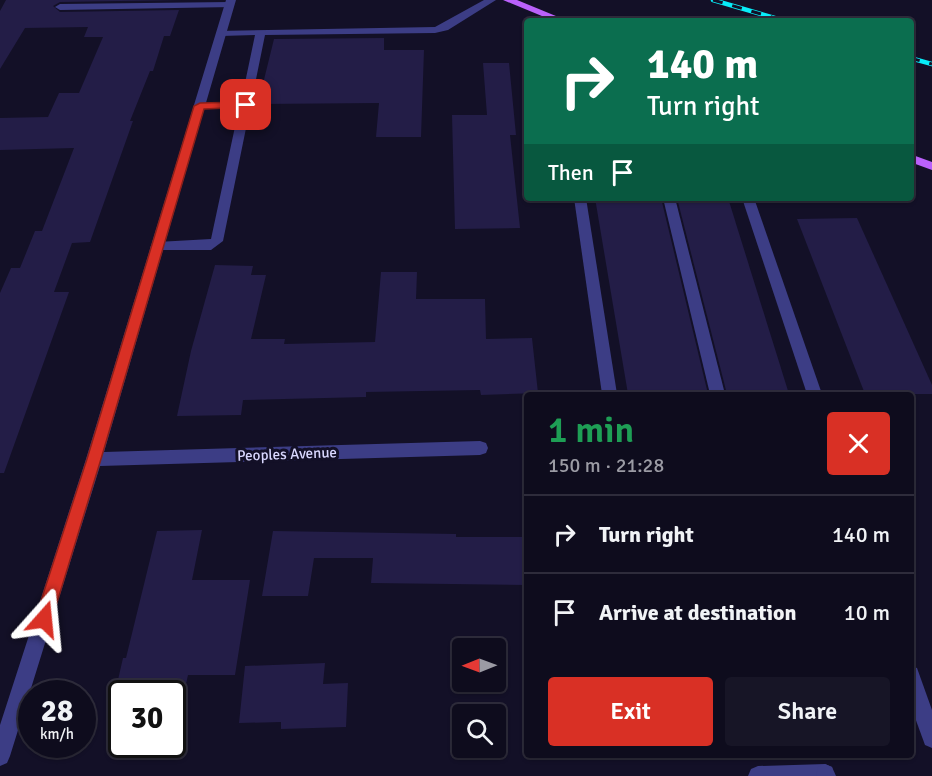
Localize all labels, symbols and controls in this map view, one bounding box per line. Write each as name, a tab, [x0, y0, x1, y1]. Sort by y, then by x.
text: 140 m	[647, 39, 758, 90]
icon: right	[548, 42, 626, 120]
pin	[220, 79, 271, 130]
icon: arrive	[229, 88, 262, 121]
text: Turn right	[647, 90, 760, 123]
icon: arrive	[606, 156, 639, 189]
text: Then	[548, 159, 594, 186]
text: 1 min	[548, 408, 634, 453]
button: close	[827, 412, 890, 475]
street label: Peoples Avenue	[237, 443, 337, 465]
text: 150 m · 21:28	[548, 453, 664, 478]
icon: right	[548, 518, 581, 551]
text: Turn right	[599, 521, 694, 548]
text: 140 m	[832, 521, 890, 548]
position arrow	[12, 587, 76, 651]
icon: arrive	[548, 596, 581, 629]
text: Arrive at destination	[599, 599, 796, 626]
text: 10 m	[844, 599, 890, 626]
north arrow	[452, 638, 506, 692]
map controls	[452, 638, 506, 758]
button: Exit	[548, 677, 713, 746]
button: Share	[725, 677, 890, 746]
speed limit sign: 30	[108, 680, 186, 758]
text: 28	[41, 693, 73, 730]
button: search	[452, 704, 506, 758]
text: km/h	[40, 725, 74, 743]

